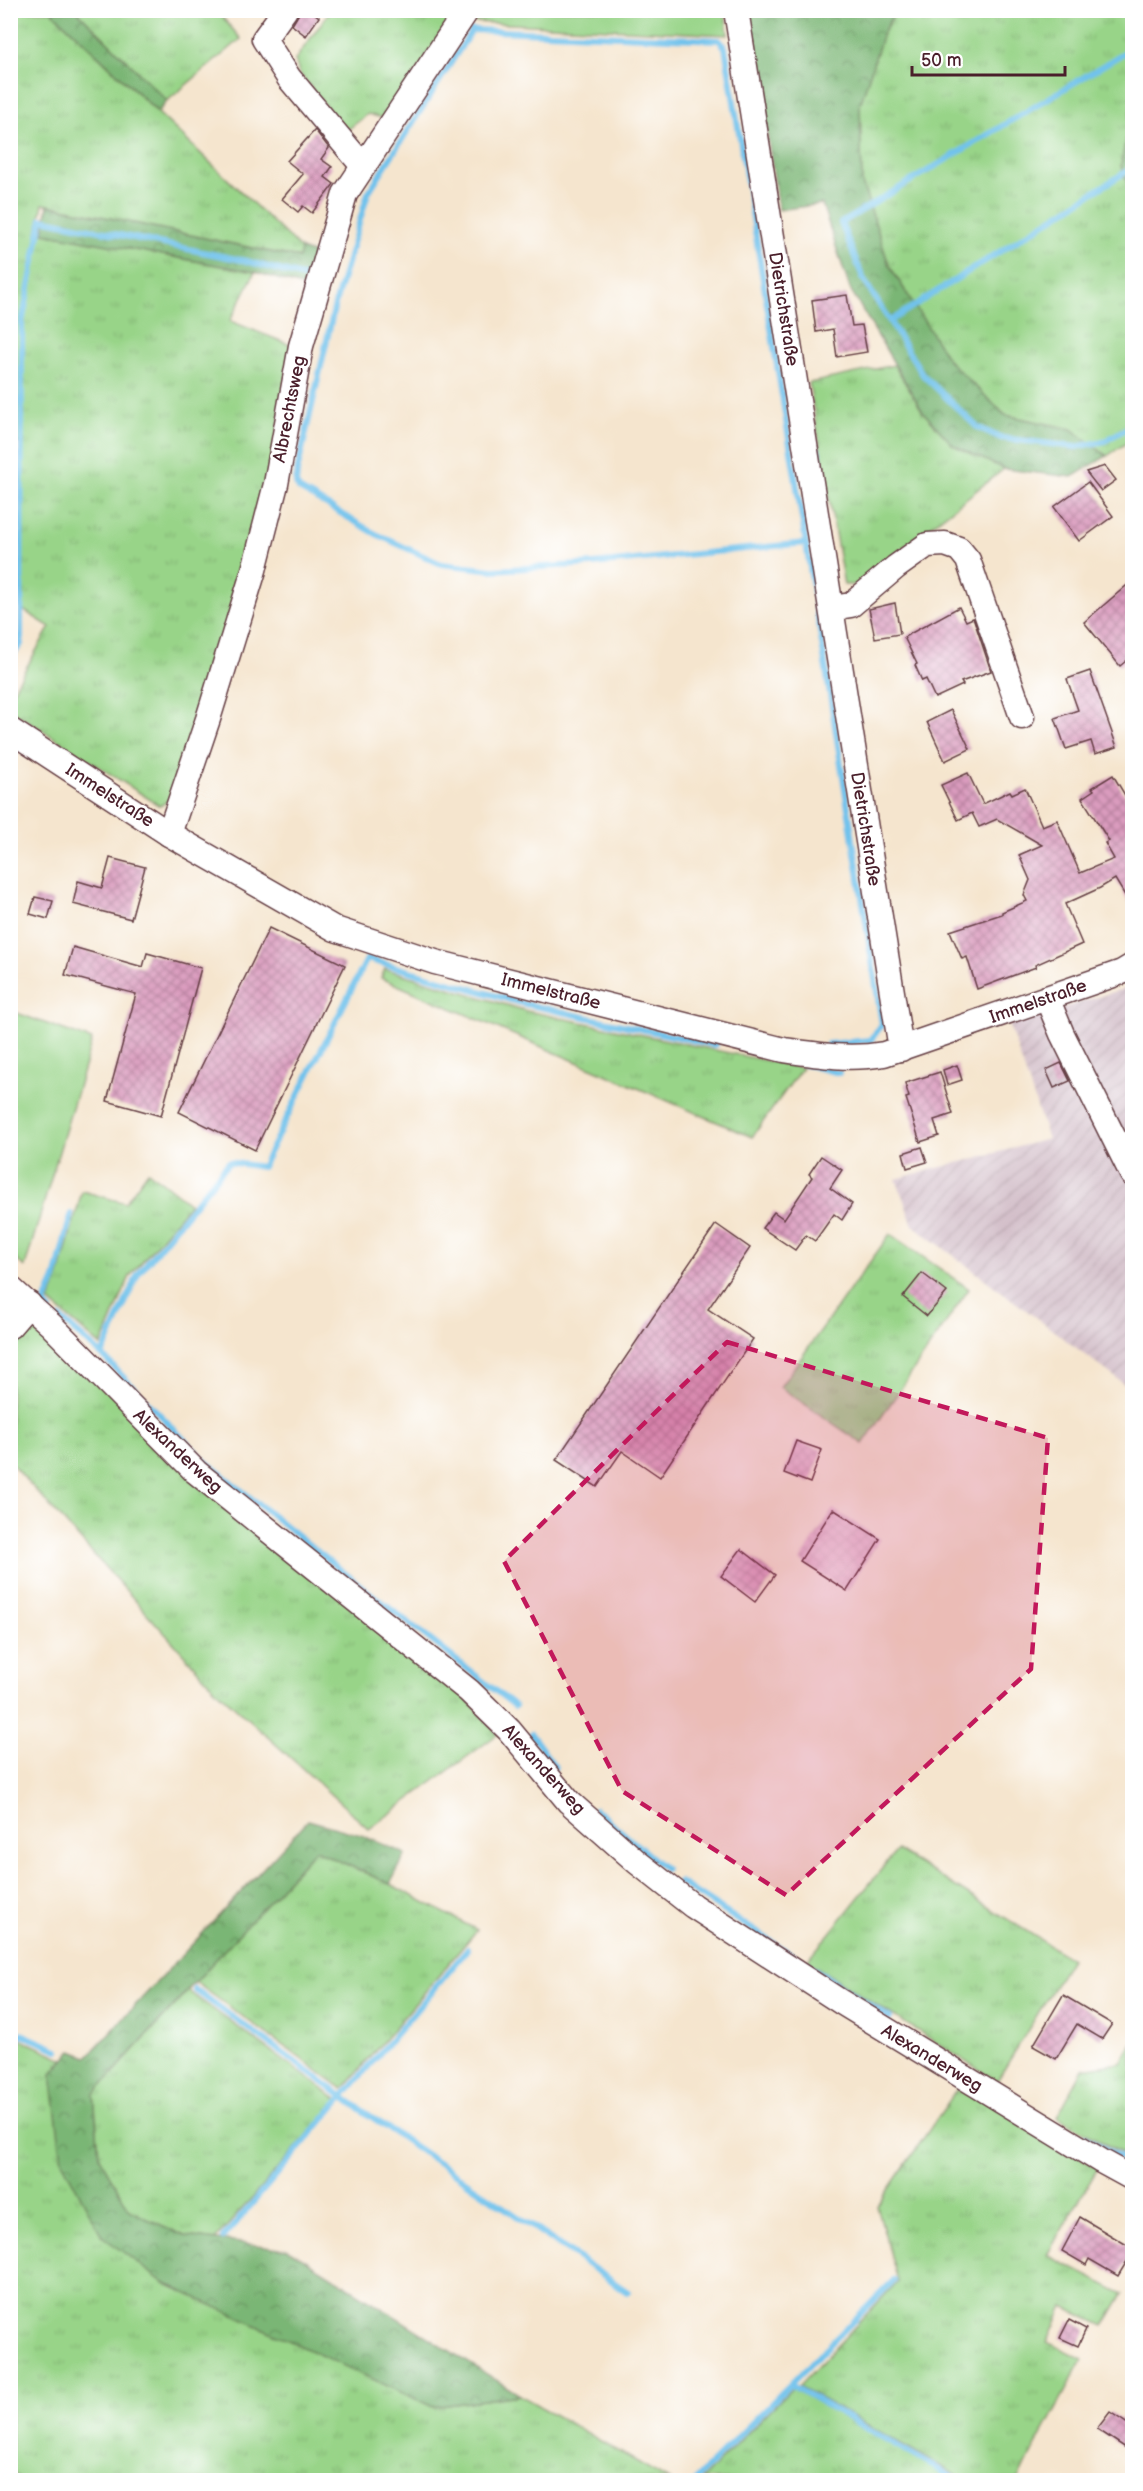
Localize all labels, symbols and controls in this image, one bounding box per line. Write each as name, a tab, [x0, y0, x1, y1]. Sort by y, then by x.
scale bar	[912, 39, 1065, 77]
text: 50 m	[921, 50, 962, 71]
street label: Dietrichstraße	[764, 251, 803, 368]
street label: Albrechtsweg	[269, 354, 310, 464]
street label: Immelstraße	[61, 759, 158, 832]
street label: Dietrichstraße	[846, 771, 885, 888]
street label: Immelstraße	[499, 969, 603, 1014]
street label: Immelstraße	[987, 975, 1090, 1028]
street label: Alexanderweg	[129, 1405, 227, 1498]
street label: Alexanderweg	[498, 1720, 590, 1819]
street label: Alexanderweg	[877, 2020, 986, 2097]

